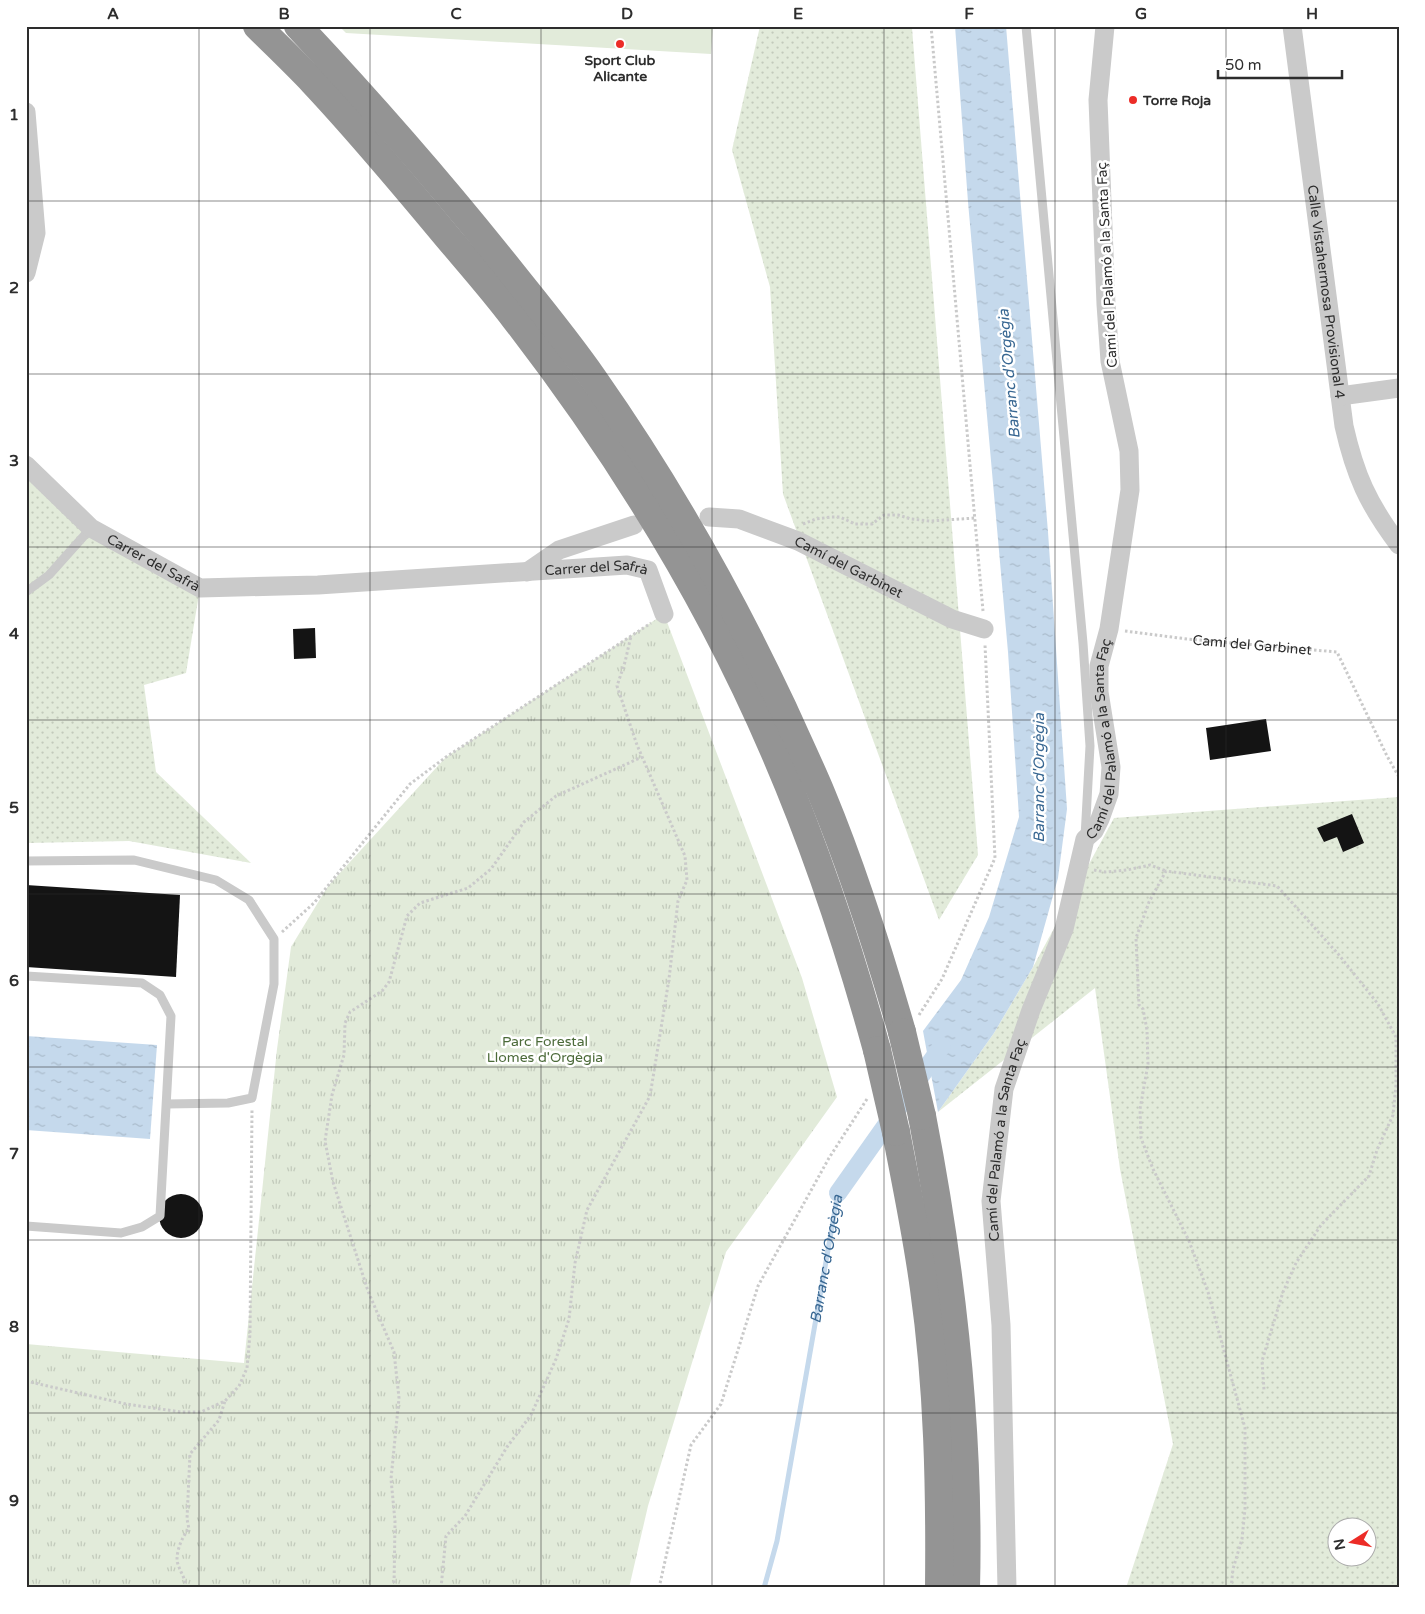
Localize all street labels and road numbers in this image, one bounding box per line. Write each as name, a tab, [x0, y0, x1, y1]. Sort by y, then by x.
street label: Camí del Palamó a la Santa Faç	[1093, 162, 1121, 368]
street label: Calle Vistahermosa Provisional 4	[1304, 184, 1349, 400]
street label: Carrer del Safrà	[104, 530, 203, 595]
street label: Camí del Garbinet	[792, 532, 907, 602]
street label: Carrer del Safrà	[544, 556, 650, 579]
street label: Camí del Garbinet	[1192, 631, 1313, 658]
street label: Camí del Palamó a la Santa Faç	[1082, 636, 1120, 843]
street label: Camí del Palamó a la Santa Faç	[982, 1036, 1029, 1242]

